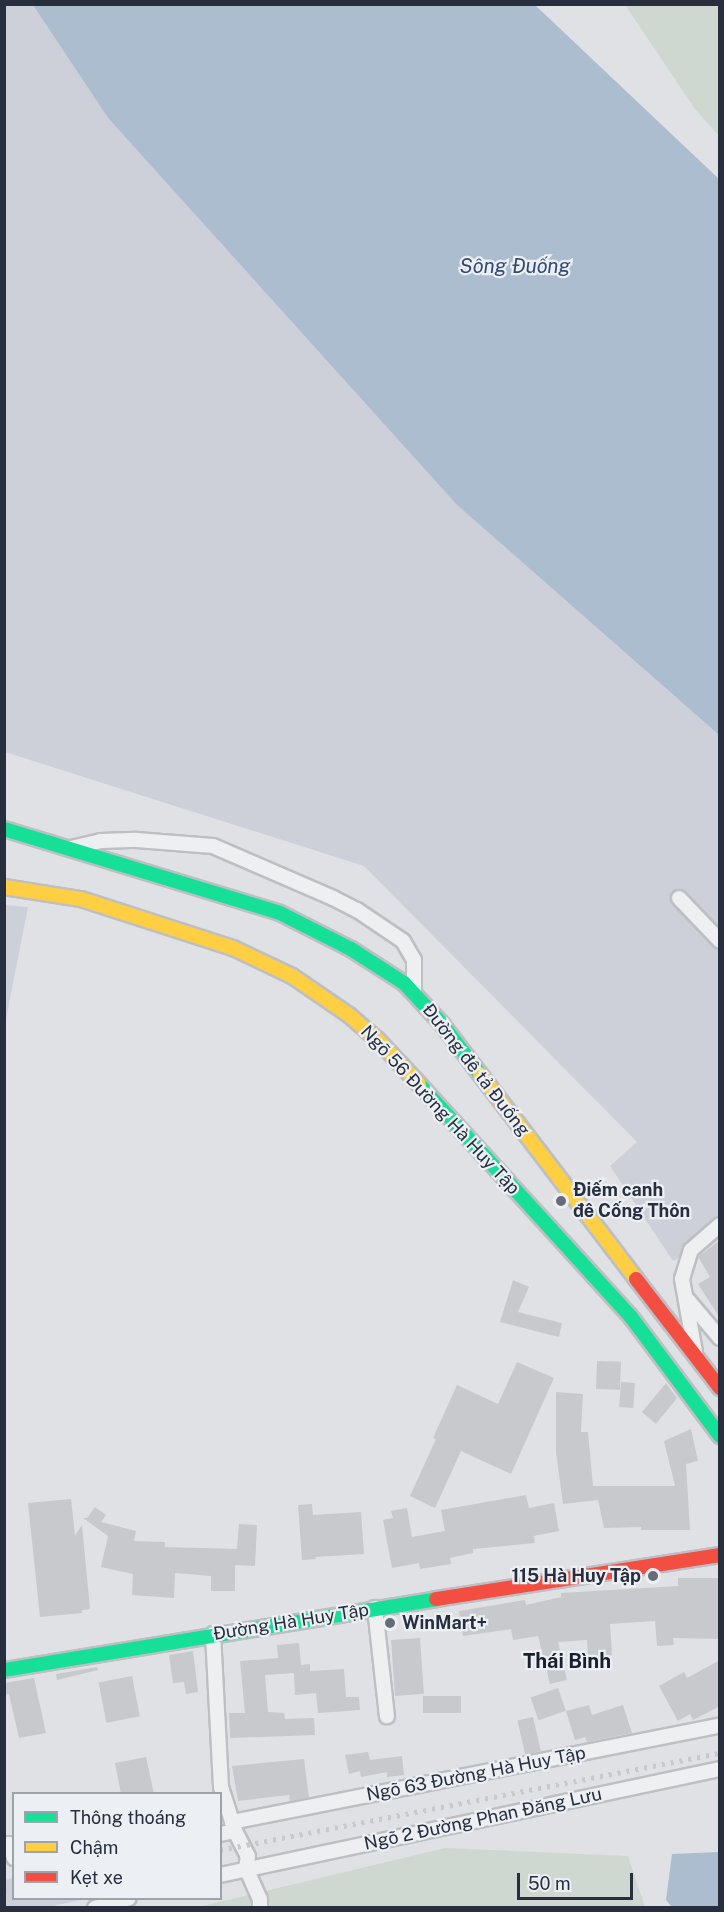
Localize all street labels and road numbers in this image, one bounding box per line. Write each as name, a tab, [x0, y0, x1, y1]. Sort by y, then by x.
street label: Đường đê tả Đuống	[418, 999, 534, 1141]
street label: Ngõ 56 Đường Hà Huy Tập	[356, 1021, 524, 1199]
street label: Đường Hà Huy Tập	[212, 1599, 370, 1645]
street label: Ngõ 63 Đường Hà Huy Tập	[364, 1742, 588, 1806]
street label: Ngõ 2 Đường Phan Đăng Lưu	[362, 1783, 604, 1855]

